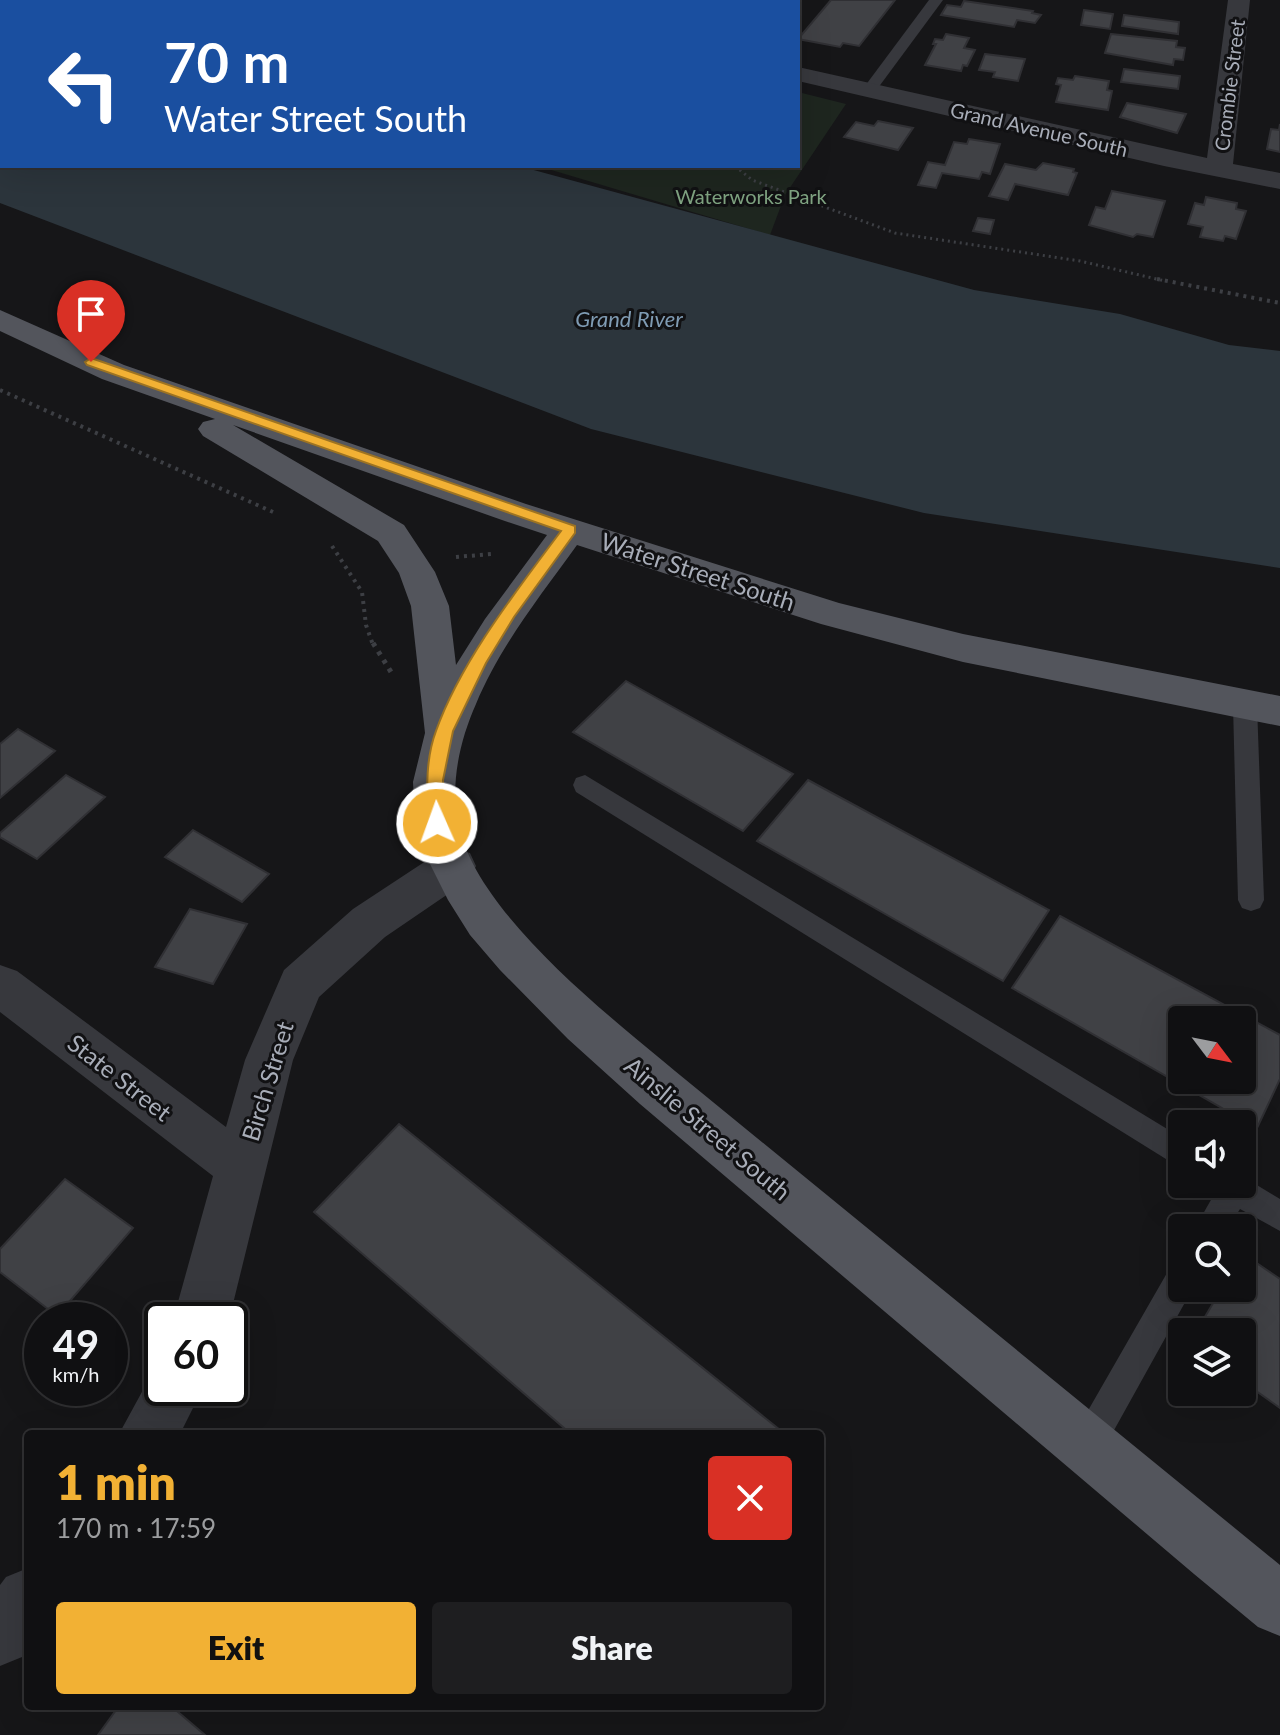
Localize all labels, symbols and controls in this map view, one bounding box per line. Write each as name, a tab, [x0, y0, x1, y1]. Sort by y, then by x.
street label: Crombie Street	[1209, 18, 1249, 152]
text: 70 m	[164, 28, 289, 95]
icon: left	[32, 32, 136, 136]
text: Water Street South	[164, 96, 467, 140]
street label: Grand Avenue South	[948, 97, 1130, 161]
park label: Waterworks Park	[675, 184, 828, 208]
pin	[57, 280, 125, 362]
icon: arrive	[69, 292, 113, 336]
water label: Grand River	[575, 305, 683, 332]
street label: Water Street South	[597, 526, 799, 616]
position arrow	[395, 781, 479, 865]
north arrow	[1168, 1006, 1256, 1094]
map controls	[1168, 1006, 1256, 1406]
street label: Birch Street	[235, 1017, 299, 1144]
street label: State Street	[62, 1028, 178, 1127]
street label: Ainslie Street South	[619, 1050, 797, 1206]
button: sound	[1168, 1110, 1256, 1198]
button: search	[1168, 1214, 1256, 1302]
speed limit sign: 60	[144, 1302, 248, 1406]
button: layers	[1168, 1318, 1256, 1406]
text: 49	[53, 1320, 99, 1368]
text: km/h	[53, 1362, 99, 1386]
text: 1 min	[56, 1453, 176, 1510]
button: close	[708, 1456, 792, 1540]
text: 170 m · 17:59	[56, 1512, 216, 1544]
button: Exit	[56, 1602, 416, 1694]
button: Share	[432, 1602, 792, 1694]

